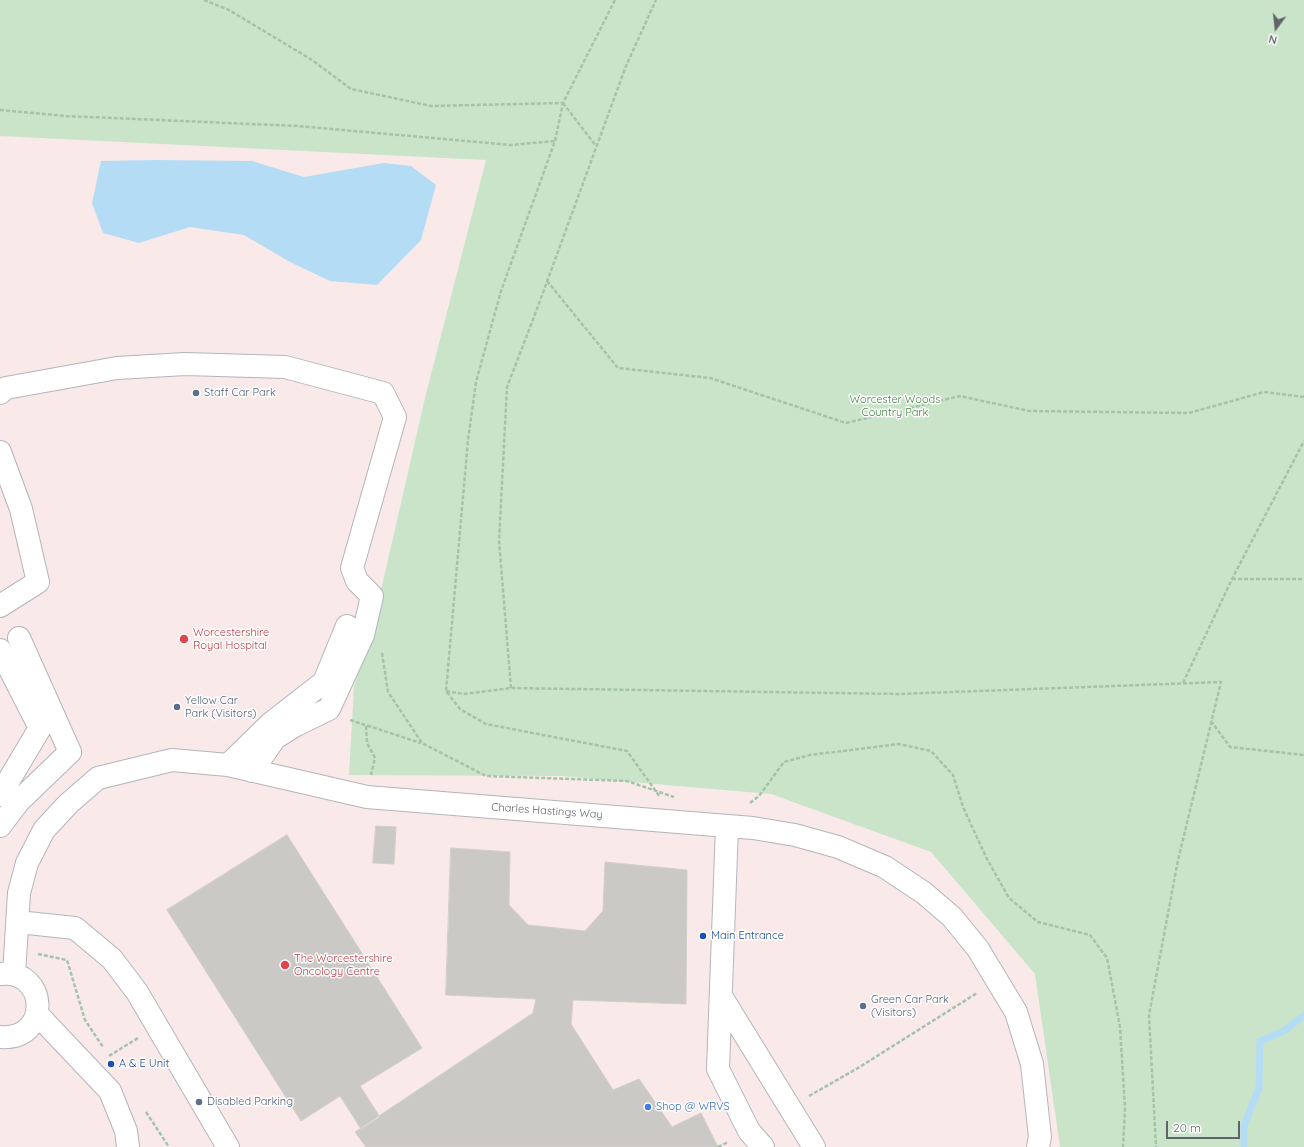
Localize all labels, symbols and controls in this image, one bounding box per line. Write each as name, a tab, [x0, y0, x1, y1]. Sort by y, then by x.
north arrow	[1256, 8, 1296, 48]
text: N	[1267, 32, 1279, 47]
place label: Staff Car Park	[204, 386, 276, 400]
marker: Staff Car Park	[191, 388, 201, 398]
park label: Worcester Woods Country Park	[850, 393, 940, 419]
place label: Worcestershire Royal Hospital	[193, 626, 269, 652]
marker: Worcestershire Royal Hospital	[178, 633, 190, 645]
place label: Yellow Car Park (Visitors)	[185, 694, 256, 720]
marker: Yellow Car Park (Visitors)	[172, 702, 182, 712]
street label: Charles Hastings Way	[491, 801, 603, 821]
place label: Main Entrance	[711, 929, 784, 943]
marker: Main Entrance	[698, 931, 708, 941]
place label: The Worcestershire Oncology Centre	[294, 952, 392, 978]
marker: The Worcestershire Oncology Centre	[279, 959, 291, 971]
place label: Green Car Park (Visitors)	[871, 993, 949, 1019]
marker: Green Car Park (Visitors)	[858, 1001, 868, 1011]
place label: A & E Unit	[119, 1057, 169, 1071]
marker: A & E Unit	[106, 1059, 116, 1069]
place label: Disabled Parking	[207, 1095, 293, 1109]
marker: Disabled Parking	[194, 1097, 204, 1107]
place label: Shop @ WRVS	[656, 1100, 730, 1114]
marker: Shop @ WRVS	[643, 1102, 653, 1112]
scale bar	[1168, 1113, 1242, 1139]
text: 20 m	[1173, 1120, 1201, 1135]

